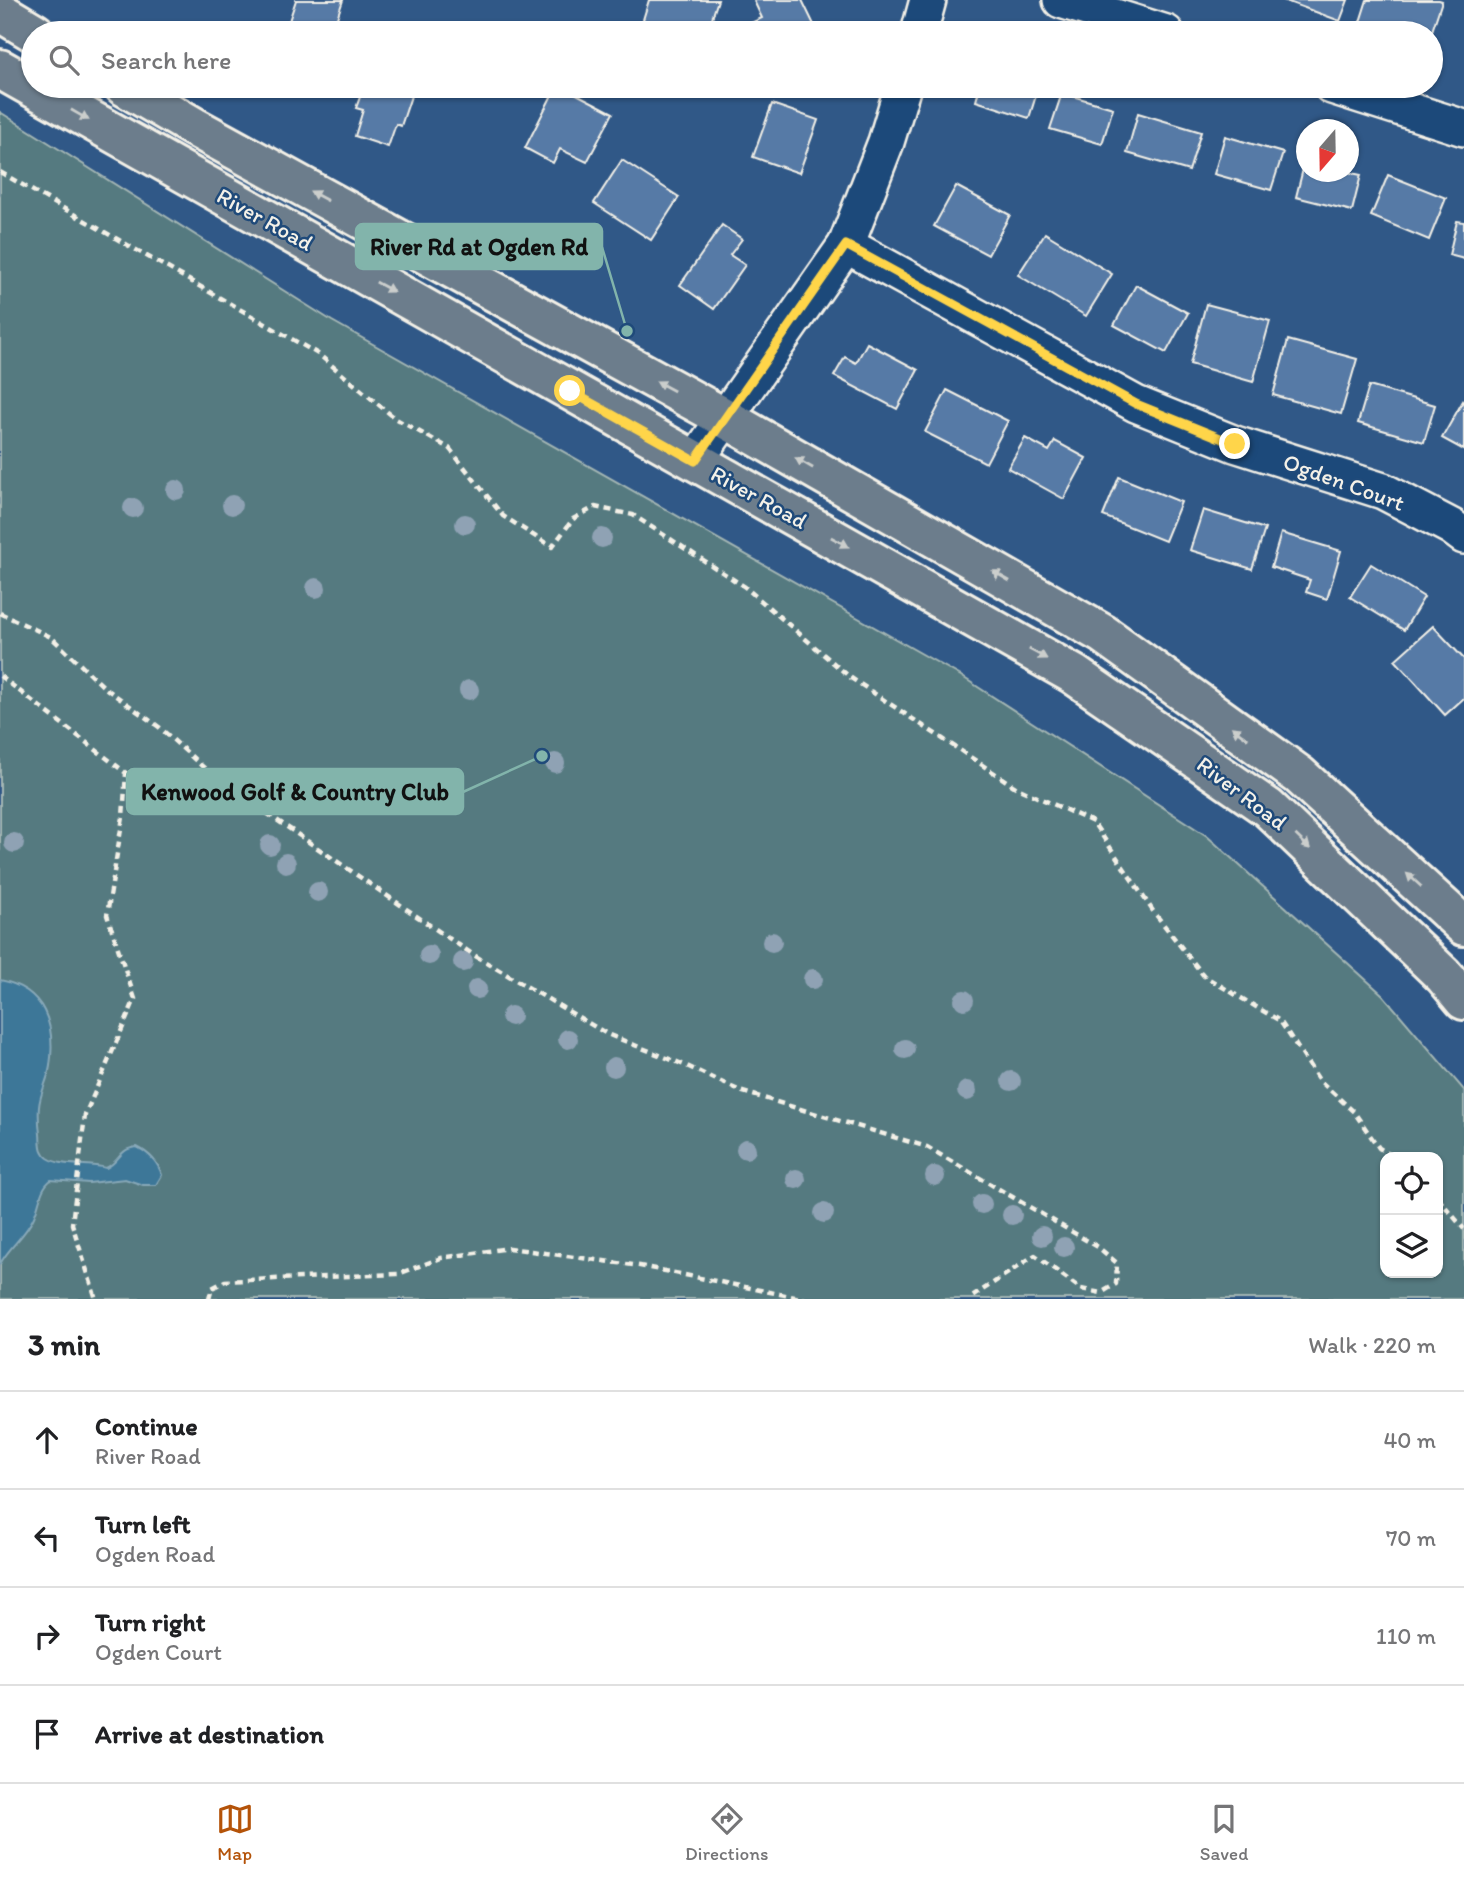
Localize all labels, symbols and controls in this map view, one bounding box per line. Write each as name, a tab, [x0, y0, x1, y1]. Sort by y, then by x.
search box	[21, 21, 1443, 98]
icon: search	[45, 41, 83, 79]
text: Search here	[101, 44, 231, 76]
one-way arrow	[71, 109, 90, 121]
north arrow	[1296, 119, 1359, 182]
street label: River Road	[212, 181, 318, 257]
one-way arrow	[309, 190, 328, 202]
callout: River Rd at Ogden Rd	[356, 224, 602, 269]
text: River Rd at Ogden Rd	[370, 232, 588, 262]
one-way arrow	[376, 281, 395, 293]
route start	[554, 375, 585, 406]
one-way arrow	[655, 380, 675, 392]
route end	[1219, 428, 1250, 459]
street label: Ogden Court	[1280, 447, 1409, 517]
one-way arrow	[794, 457, 813, 469]
street label: River Road	[706, 459, 812, 535]
one-way arrow	[830, 536, 850, 548]
one-way arrow	[992, 570, 1011, 582]
one-way arrow	[1029, 648, 1048, 660]
one-way arrow	[1231, 726, 1249, 740]
street label: River Road	[1191, 750, 1293, 836]
callout: Kenwood Golf & Country Club	[127, 769, 463, 814]
text: Kenwood Golf & Country Club	[141, 777, 449, 807]
one-way arrow	[1294, 833, 1311, 849]
one-way arrow	[1406, 872, 1423, 888]
map controls	[1380, 1152, 1443, 1278]
button: locate	[1380, 1152, 1443, 1215]
button: layers	[1380, 1215, 1443, 1278]
text: 3 min	[28, 1326, 100, 1363]
text: Walk · 220 m	[1308, 1331, 1436, 1359]
text: Continue	[95, 1410, 198, 1442]
icon: ahead	[28, 1421, 66, 1459]
text: 40 m	[1383, 1426, 1436, 1454]
text: River Road	[95, 1442, 201, 1470]
text: Turn left	[95, 1508, 191, 1540]
icon: left	[28, 1519, 66, 1557]
text: 70 m	[1386, 1524, 1436, 1552]
text: Ogden Road	[95, 1540, 215, 1568]
text: Turn right	[95, 1606, 206, 1638]
icon: right	[28, 1617, 66, 1655]
text: 110 m	[1376, 1622, 1436, 1650]
text: Ogden Court	[95, 1638, 222, 1666]
icon: arrive	[28, 1715, 66, 1753]
text: Arrive at destination	[95, 1718, 324, 1750]
tab: Map	[216, 1800, 254, 1865]
tab: Directions	[685, 1800, 769, 1865]
tab: Saved	[1200, 1800, 1248, 1865]

